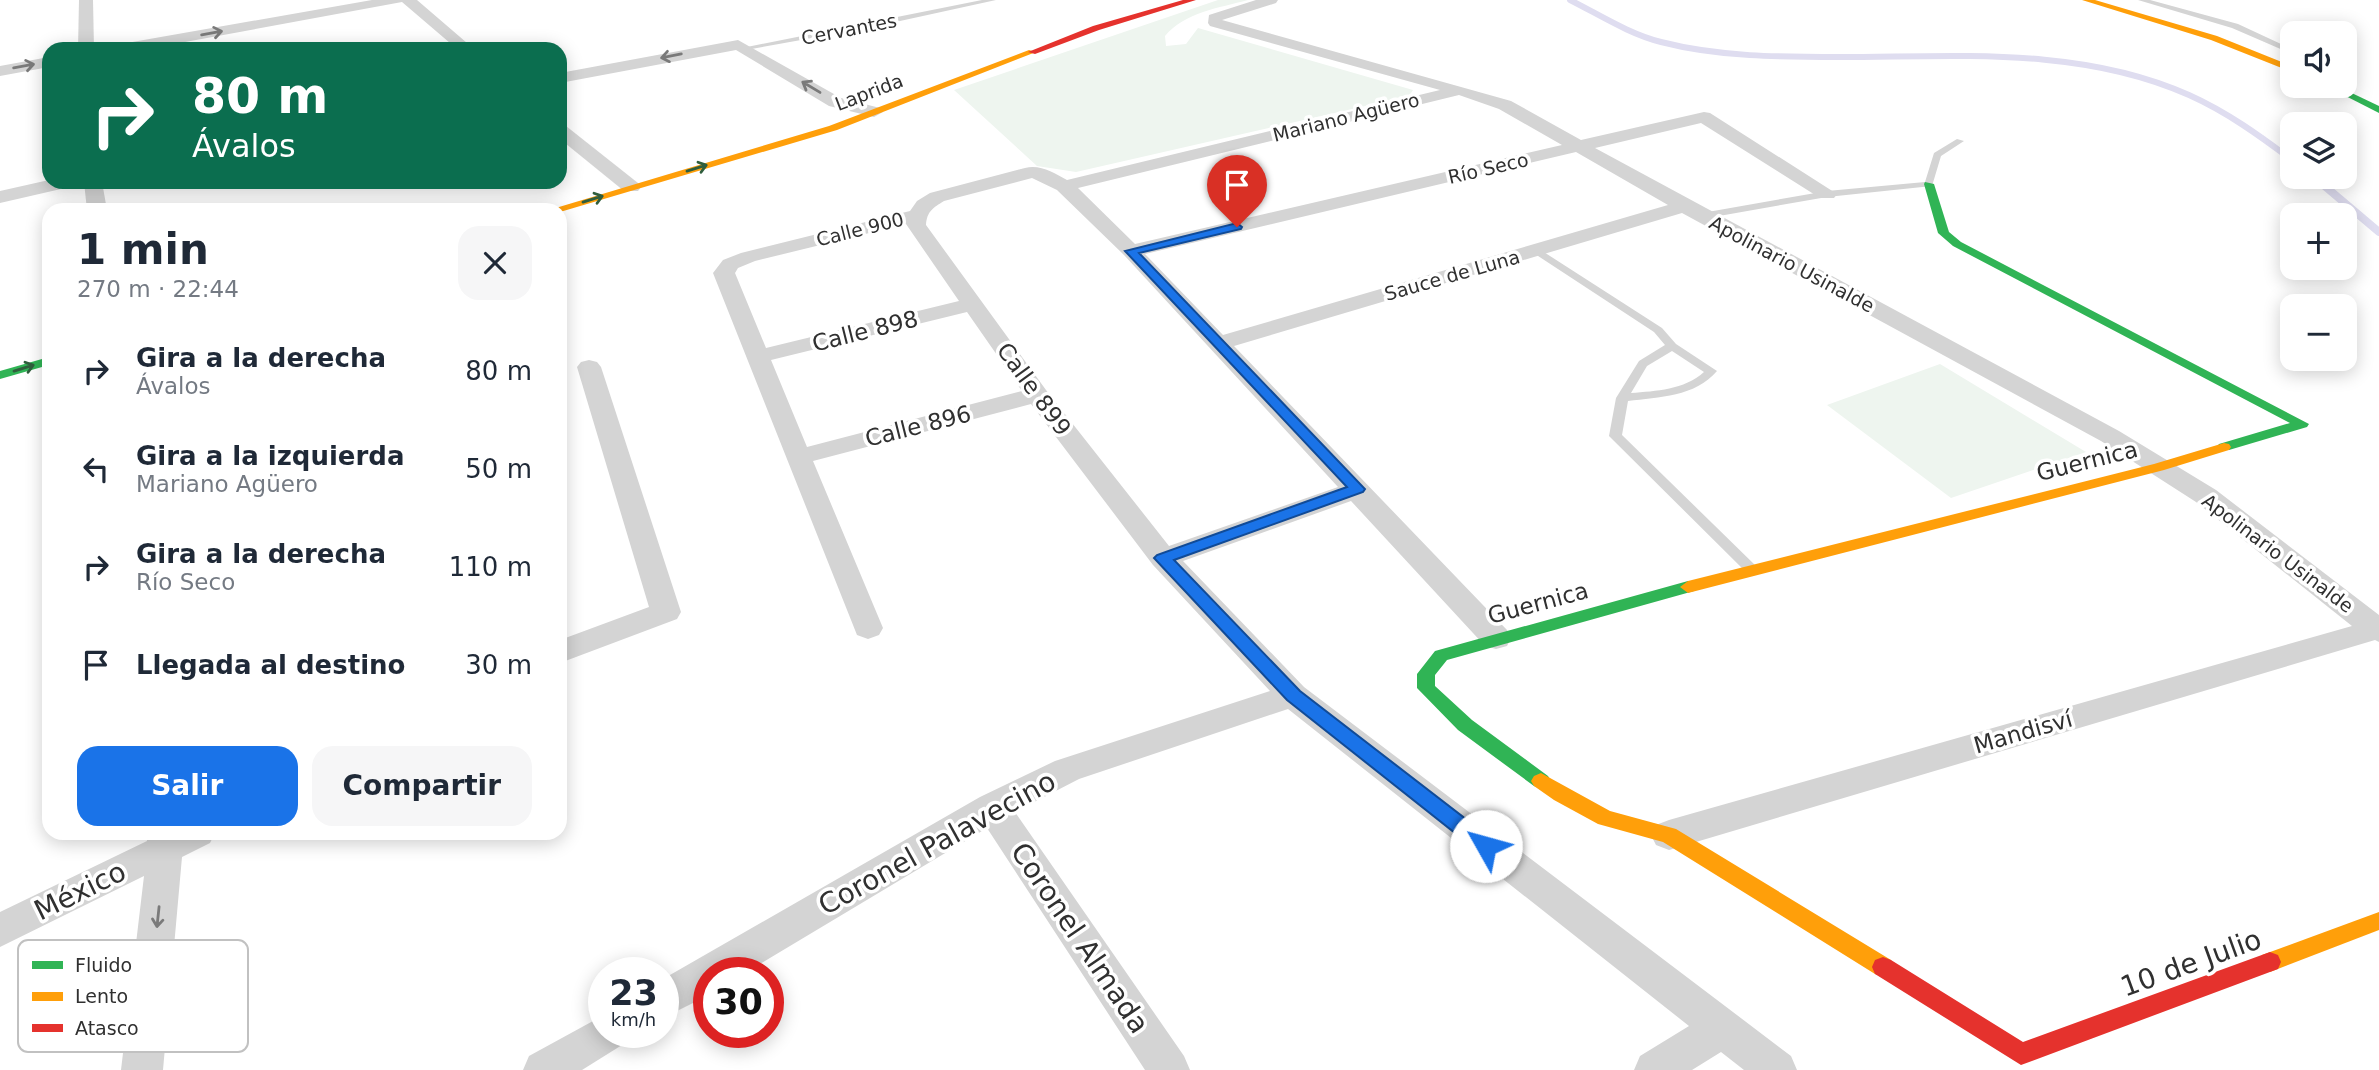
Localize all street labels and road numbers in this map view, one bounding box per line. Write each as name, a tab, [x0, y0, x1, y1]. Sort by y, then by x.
street label: Cervantes	[799, 9, 899, 49]
street label: Laprida	[832, 69, 906, 115]
street label: Mariano Agüero	[1270, 88, 1422, 146]
street label: Río Seco	[1446, 148, 1530, 188]
street label: Calle 900	[814, 208, 906, 250]
street label: Apolinario Usinalde	[1706, 211, 1878, 317]
street label: Sauce de Luna	[1382, 245, 1522, 305]
street label: Calle 898	[809, 305, 921, 357]
street label: Calle 899	[992, 338, 1076, 440]
street label: Calle 896	[862, 400, 974, 452]
street label: Guernica	[2034, 436, 2140, 486]
street label: Apolinario Usinalde	[2198, 489, 2358, 617]
street label: Guernica	[1485, 577, 1591, 629]
street label: Mandisví	[1971, 705, 2076, 758]
street label: Coronel Palavecino	[813, 764, 1061, 922]
street label: Coronel Almada	[1004, 836, 1156, 1040]
street label: México	[29, 855, 131, 927]
street label: 10 de Julio	[2116, 922, 2266, 1004]

